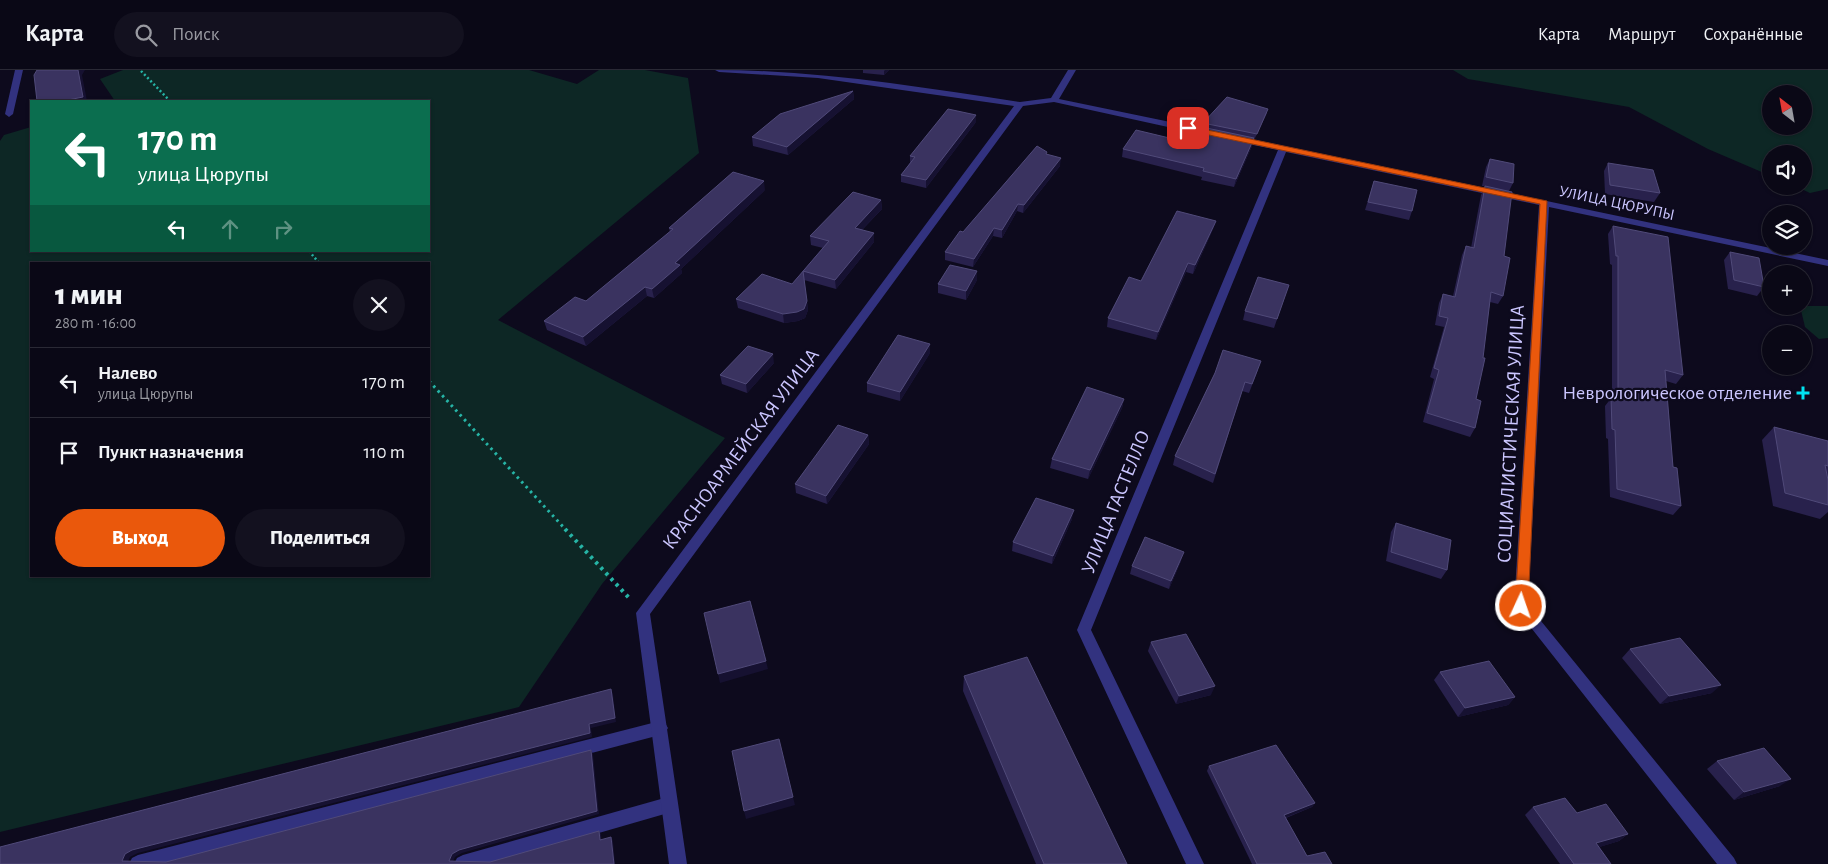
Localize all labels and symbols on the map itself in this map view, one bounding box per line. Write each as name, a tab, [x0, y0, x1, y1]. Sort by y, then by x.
north arrow	[1762, 85, 1812, 135]
pin	[1167, 107, 1209, 149]
street label: УЛИЦА ЦЮРУПЫ	[1558, 183, 1676, 223]
street label: СОЦИАЛИСТИЧЕСКАЯ УЛИЦА	[1494, 304, 1528, 564]
street label: КРАСНОАРМЕЙСКАЯ УЛИЦА	[659, 345, 823, 553]
place label: Неврологическое отделение	[1562, 383, 1792, 403]
marker: Неврологическое отделение	[1796, 386, 1810, 400]
street label: УЛИЦА ГАСТЕЛЛО	[1078, 428, 1154, 576]
position arrow	[1494, 579, 1546, 631]

